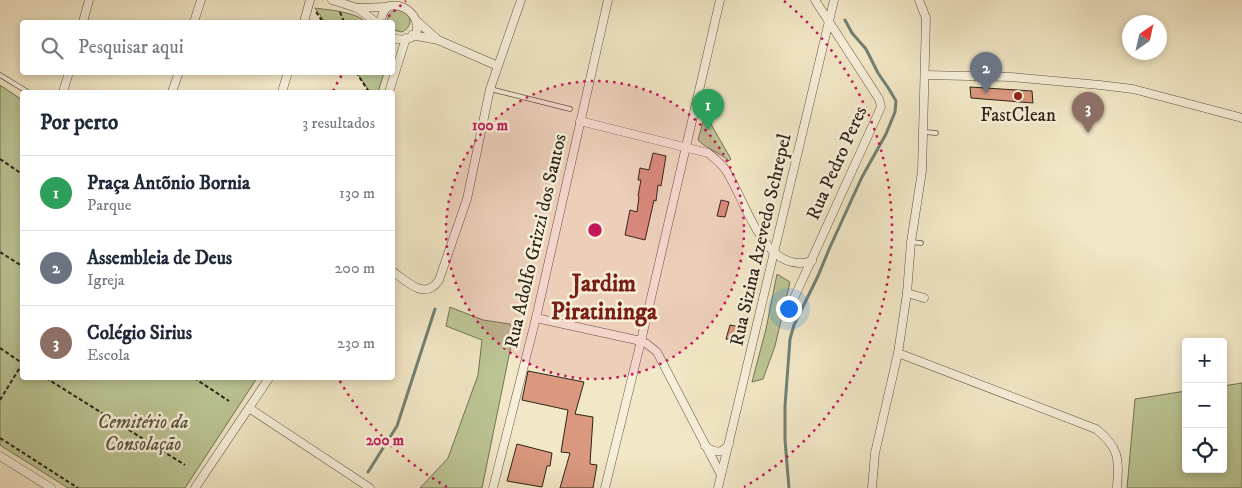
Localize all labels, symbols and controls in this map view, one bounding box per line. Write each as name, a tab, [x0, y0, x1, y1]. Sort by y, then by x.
north arrow	[1122, 15, 1167, 60]
search box	[20, 20, 395, 75]
icon: search	[38, 34, 66, 62]
text: Pesquisar aqui	[78, 36, 184, 59]
pin: 2	[970, 52, 1002, 93]
pin: 1	[692, 89, 724, 130]
marker: FastClean	[1012, 90, 1024, 102]
pin: 3	[1072, 92, 1104, 133]
street label: Rua Pedro Peres	[802, 102, 872, 224]
place label: FastClean	[980, 104, 1056, 127]
text: Por perto	[40, 110, 118, 136]
text: 3 resultados	[302, 113, 375, 133]
text: 100 m	[472, 116, 509, 135]
street label: Rua Sizina Azevedo Schrepel	[725, 131, 797, 348]
street label: Rua Adolfo Grizzi dos Santos	[500, 132, 572, 350]
text: Praça Antõnio Bornia	[87, 172, 250, 195]
text: 1	[53, 183, 59, 203]
text: 130 m	[339, 183, 375, 203]
text: Parque	[87, 195, 131, 215]
centre of rings	[586, 221, 604, 239]
text: Assembleia de Deus	[87, 247, 232, 270]
text: 2	[52, 258, 60, 278]
text: 200 m	[334, 258, 375, 278]
district label: Jardim Piratininga	[551, 269, 658, 327]
text: Igreja	[87, 270, 125, 290]
your location	[776, 296, 802, 322]
text: Colégio Sirius	[87, 322, 192, 345]
text: 3	[53, 333, 59, 353]
text: 230 m	[337, 333, 375, 353]
map controls	[1182, 338, 1227, 473]
button: +	[1182, 338, 1227, 383]
text: Escola	[87, 345, 130, 365]
button: −	[1182, 383, 1227, 428]
park label: Cemitério da Consolação	[98, 411, 188, 456]
button: locate	[1182, 428, 1227, 473]
text: 200 m	[366, 431, 405, 450]

